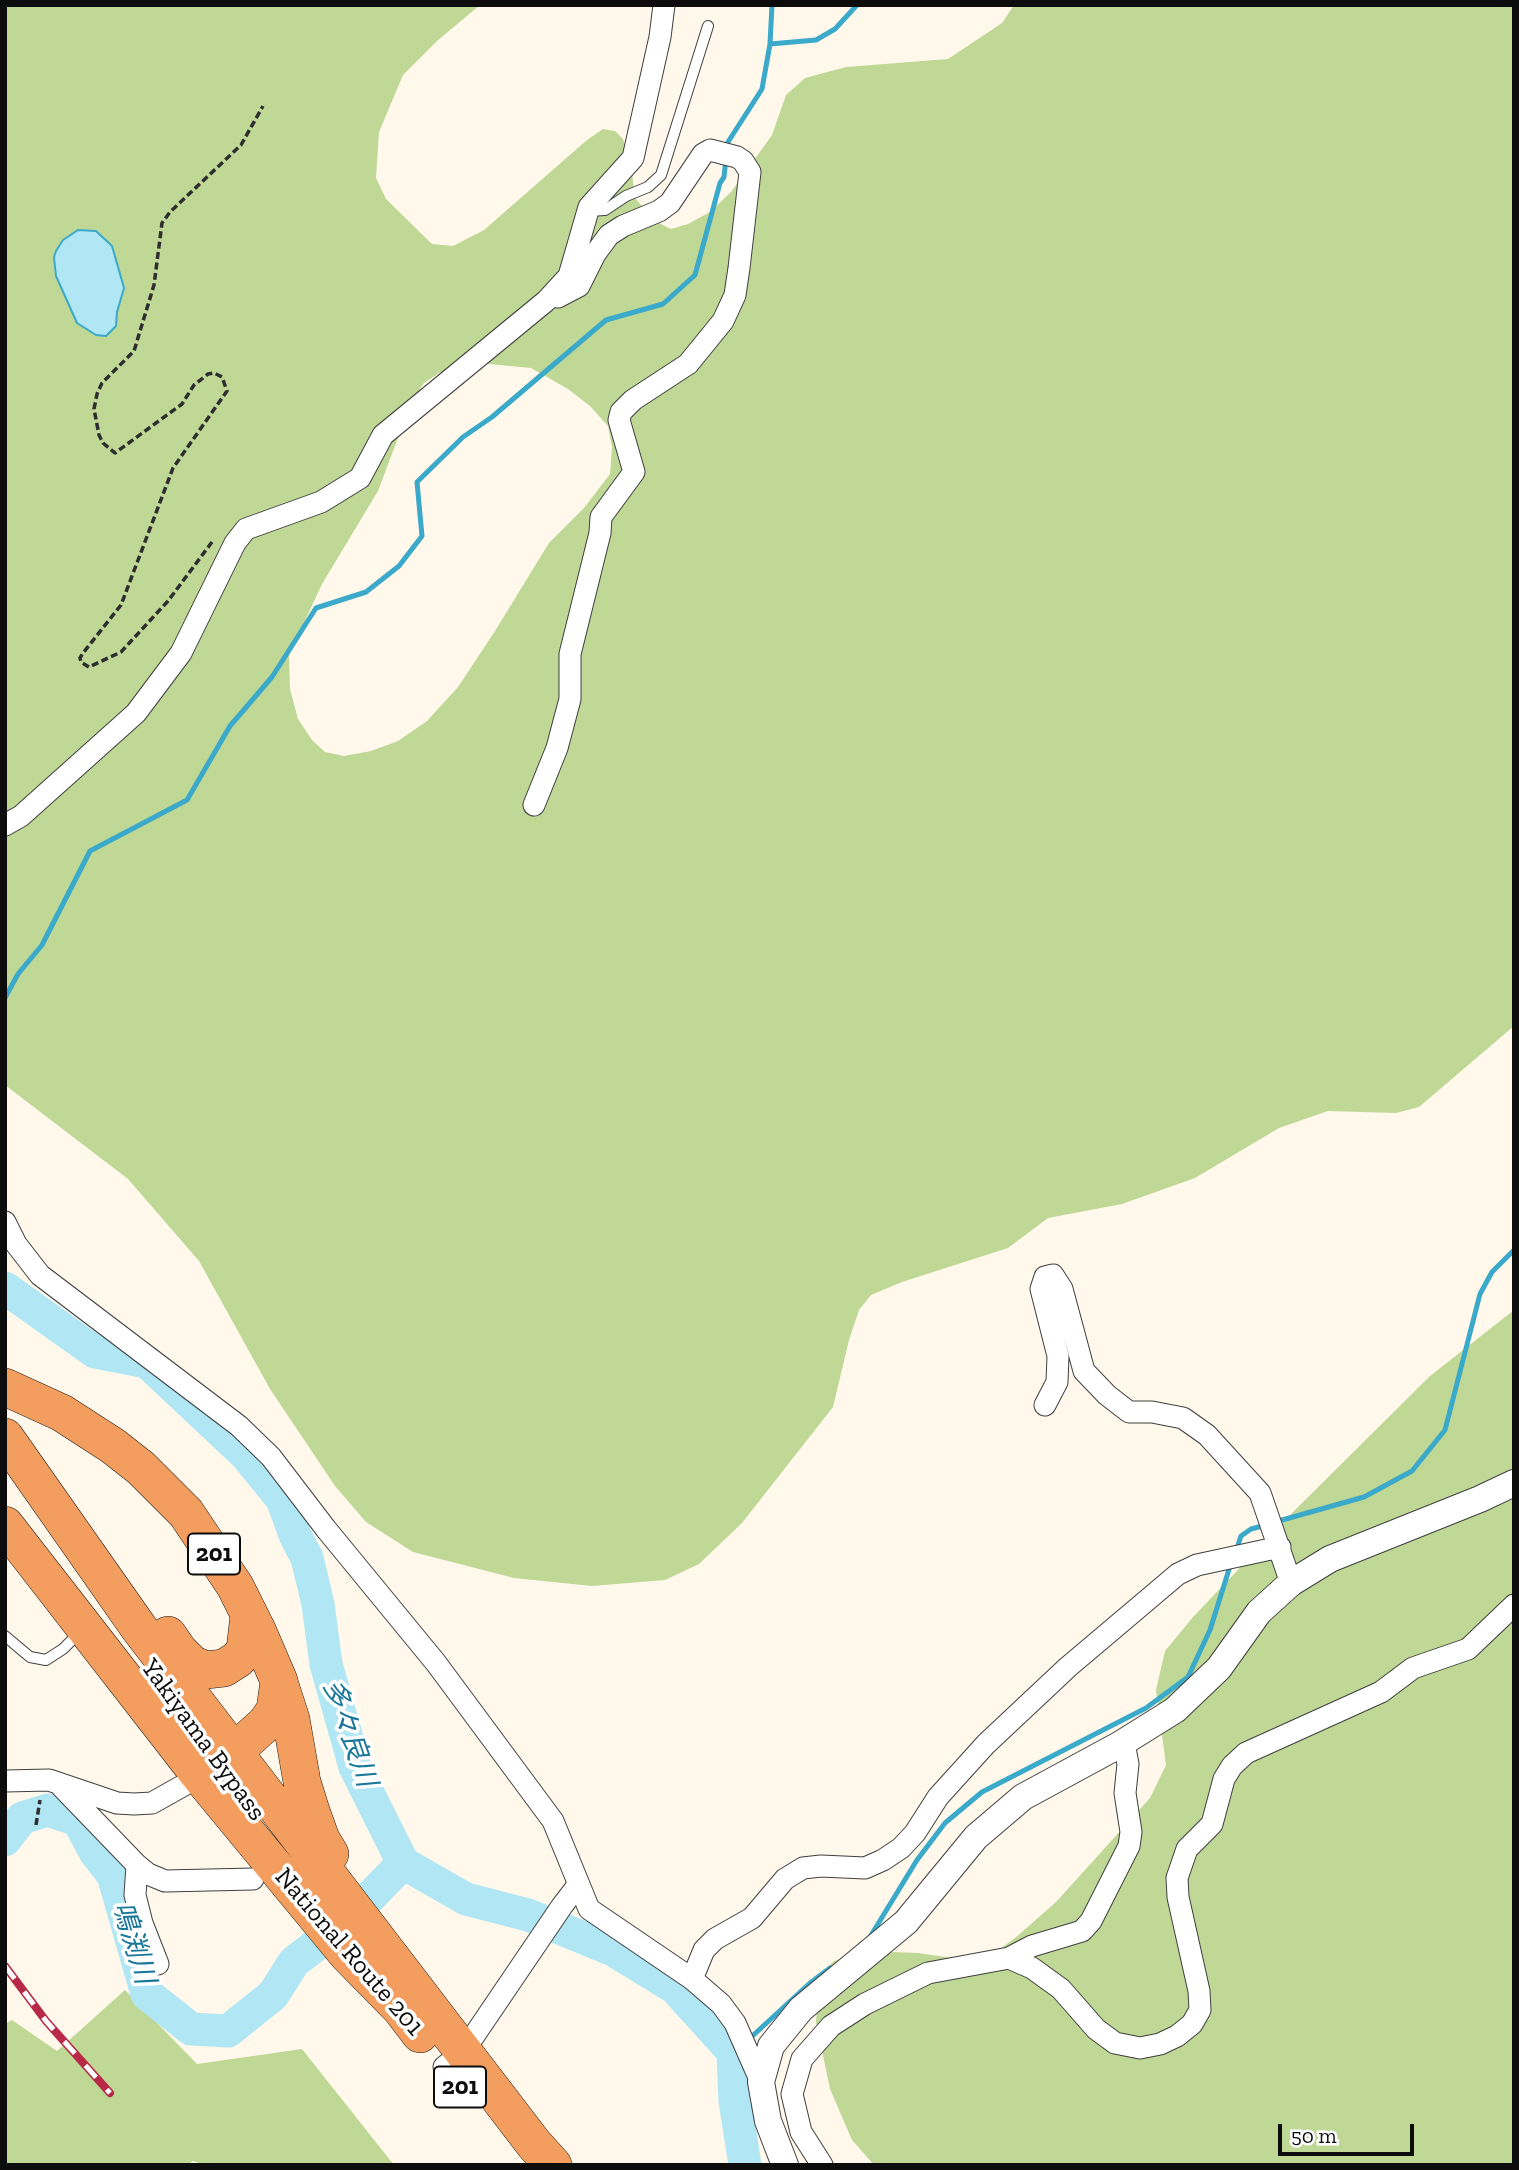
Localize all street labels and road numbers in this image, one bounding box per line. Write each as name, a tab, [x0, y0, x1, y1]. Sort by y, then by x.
road number: 201	[188, 1534, 240, 1574]
street label: Yakiyama Bypass	[134, 1653, 272, 1827]
street label: National Route 201	[268, 1862, 430, 2042]
road number: 201	[434, 2066, 486, 2108]

